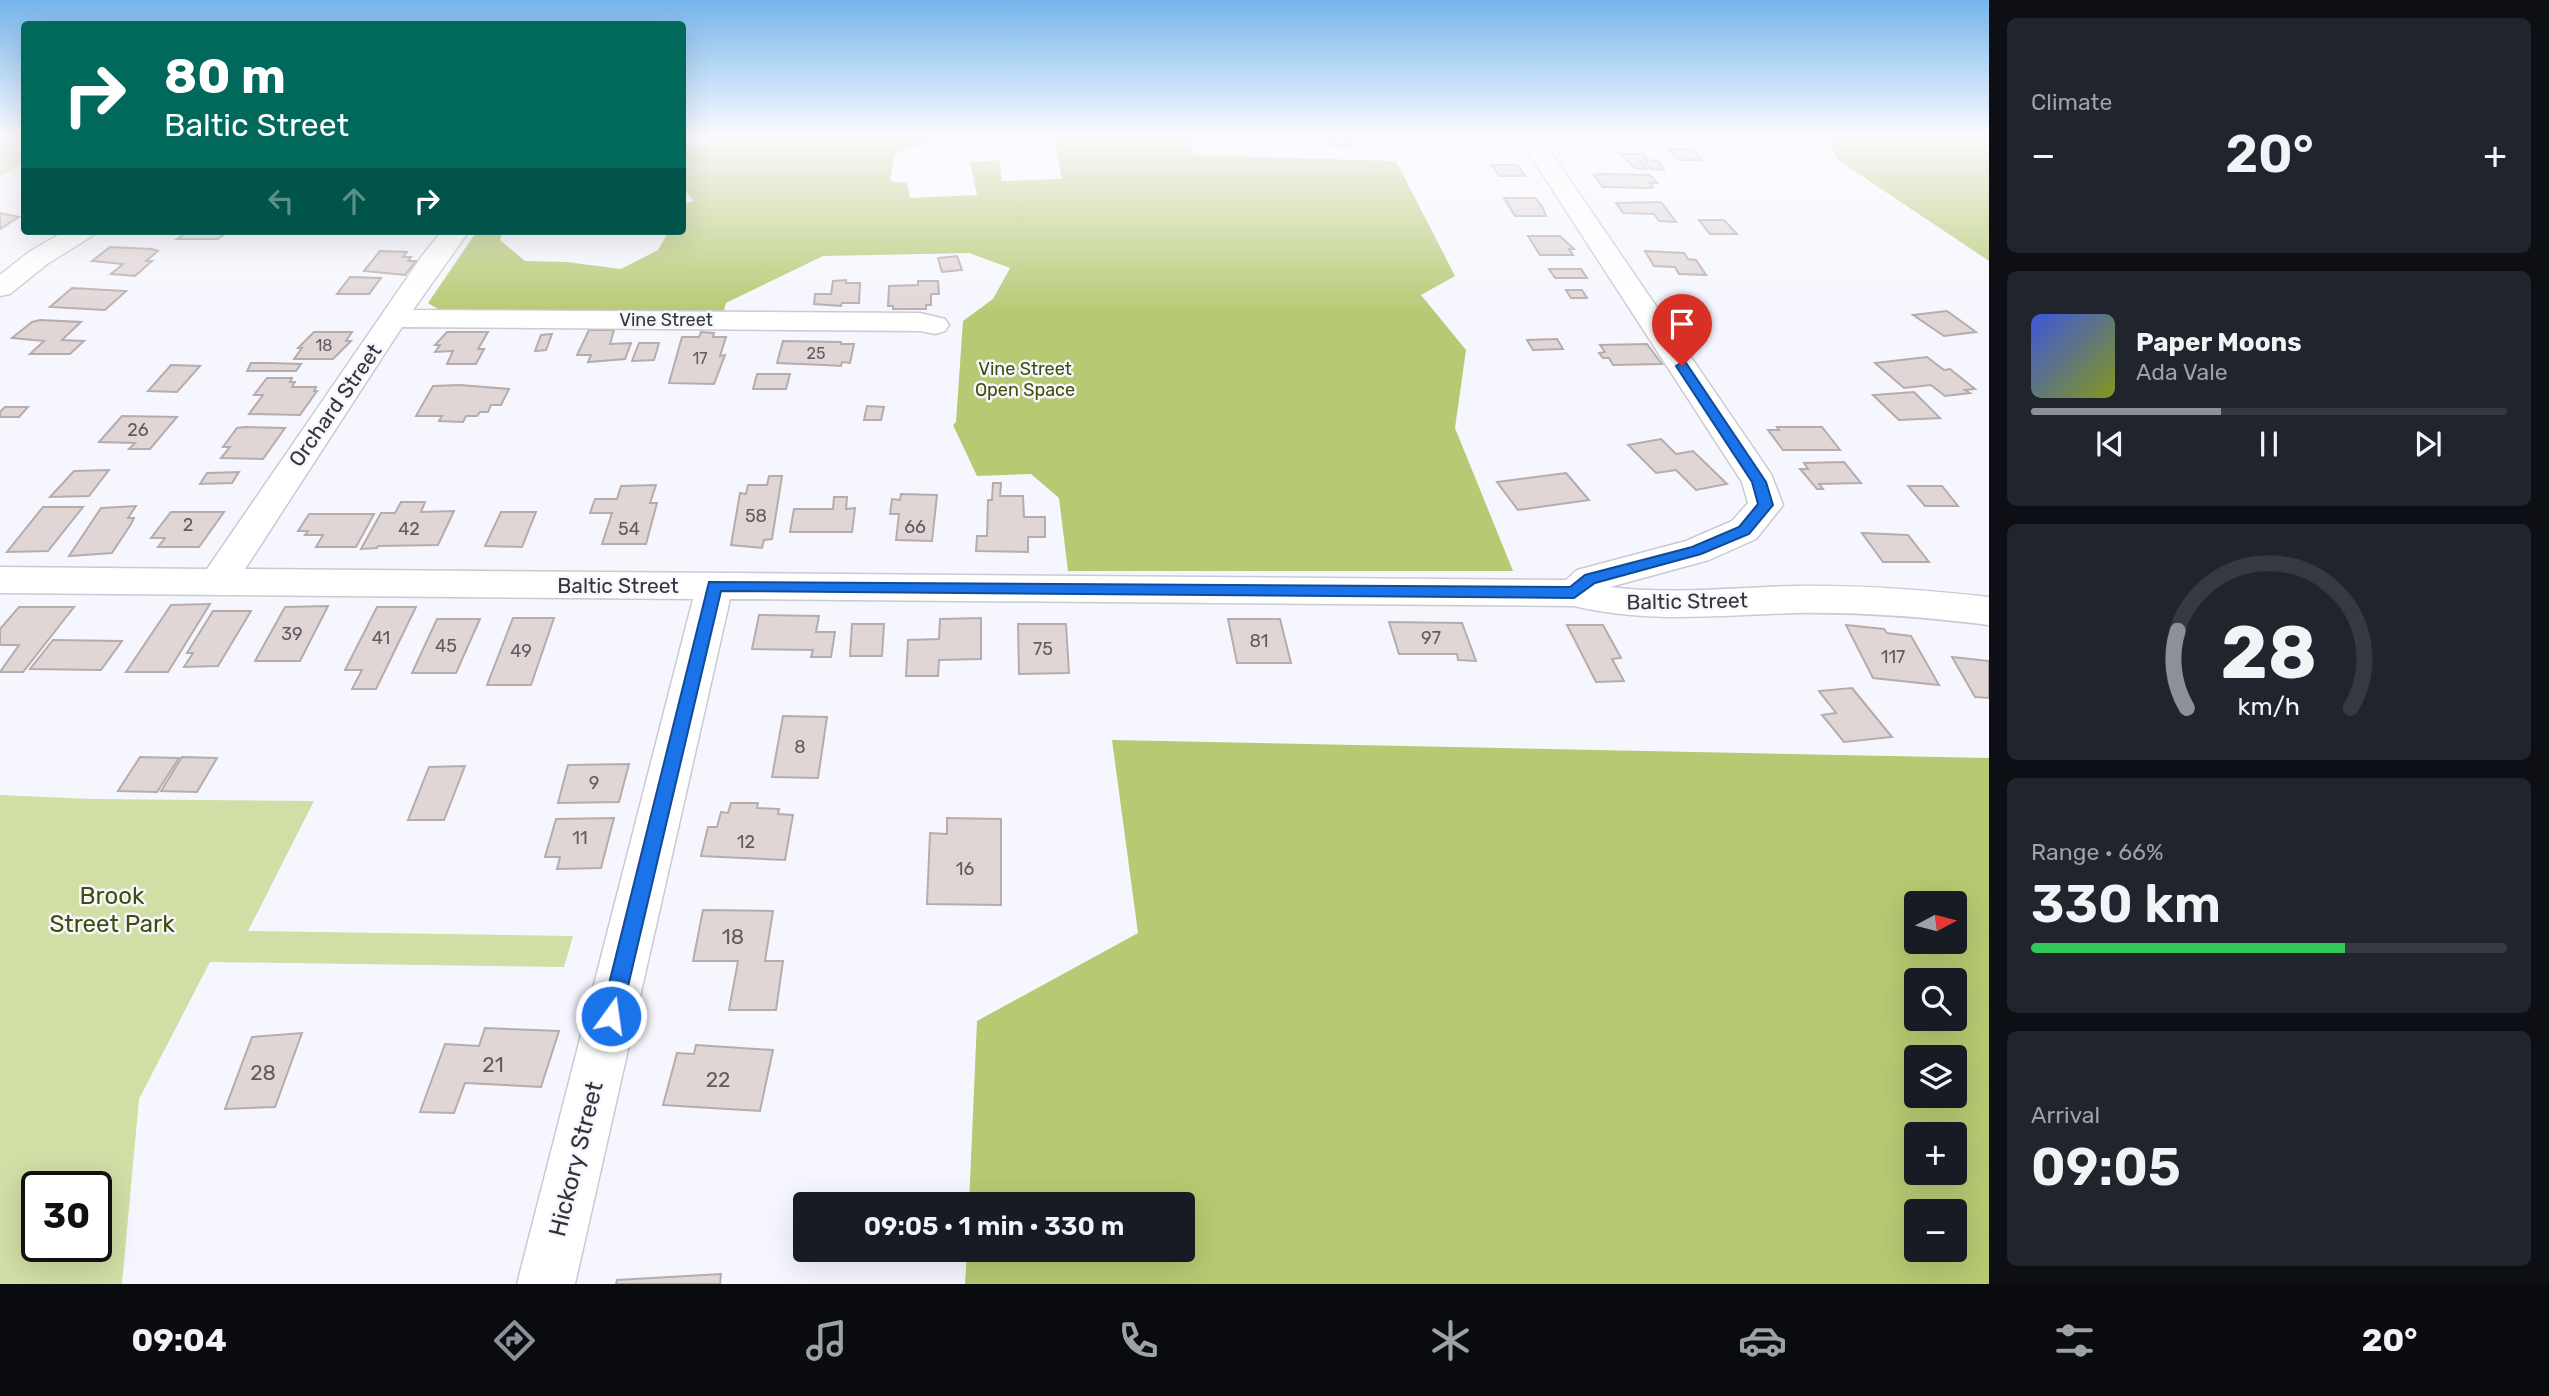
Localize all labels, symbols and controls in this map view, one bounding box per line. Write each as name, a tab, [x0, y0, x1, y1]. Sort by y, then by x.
text: 80 m	[164, 47, 286, 105]
icon: right	[49, 49, 140, 140]
text: Climate	[2031, 88, 2112, 116]
text: Baltic Street	[164, 106, 349, 144]
text: 20°	[2225, 123, 2314, 185]
text: −	[2031, 132, 2056, 178]
text: +	[2483, 132, 2507, 178]
icon: left	[262, 182, 300, 220]
icon: ahead	[335, 182, 373, 220]
icon: right	[408, 182, 446, 220]
pin	[1652, 294, 1712, 366]
icon: arrive	[1663, 305, 1701, 343]
street label: Vine Street	[619, 309, 713, 331]
text: Paper Moons	[2136, 327, 2302, 358]
house number: 18	[315, 336, 333, 355]
street label: Orchard Street	[283, 339, 387, 471]
house number: 25	[807, 344, 825, 363]
house number: 17	[692, 349, 708, 368]
park label: Vine Street Open Space	[975, 358, 1075, 401]
text: Ada Vale	[2136, 358, 2228, 386]
house number: 26	[127, 419, 149, 441]
icon: previous	[2091, 425, 2129, 463]
icon: pause	[2250, 425, 2288, 463]
icon: next	[2409, 425, 2447, 463]
house number: 58	[745, 505, 767, 527]
house number: 2	[183, 514, 193, 536]
house number: 66	[904, 516, 926, 538]
house number: 42	[398, 518, 420, 540]
house number: 54	[618, 518, 640, 540]
street label: Baltic Street	[557, 573, 679, 598]
street label: Baltic Street	[1626, 587, 1748, 615]
text: 28	[2221, 610, 2317, 696]
house number: 39	[281, 623, 303, 645]
house number: 41	[372, 627, 390, 649]
house number: 97	[1421, 627, 1441, 649]
house number: 81	[1249, 630, 1269, 652]
house number: 45	[435, 635, 457, 657]
house number: 75	[1033, 638, 1053, 660]
house number: 49	[510, 640, 532, 662]
house number: 117	[1881, 646, 1905, 668]
text: km/h	[2238, 692, 2300, 721]
house number: 8	[794, 736, 806, 758]
house number: 9	[589, 772, 599, 794]
house number: 11	[572, 827, 588, 849]
house number: 12	[737, 831, 755, 853]
text: Range · 66%	[2031, 838, 2163, 866]
house number: 16	[956, 858, 974, 880]
text: 330 km	[2031, 873, 2221, 935]
park label: Brook Street Park	[49, 882, 175, 938]
north arrow	[1904, 891, 1967, 954]
map controls	[1904, 891, 1967, 1262]
house number: 18	[722, 924, 744, 949]
button: search	[1904, 968, 1967, 1031]
position arrow	[574, 979, 648, 1053]
button: layers	[1904, 1045, 1967, 1108]
house number: 21	[482, 1052, 504, 1077]
house number: 28	[250, 1060, 276, 1085]
house number: 22	[706, 1067, 730, 1092]
street label: Hickory Street	[543, 1079, 609, 1239]
text: Arrival	[2031, 1101, 2100, 1129]
button: +	[1904, 1122, 1967, 1185]
text: 09:05	[2031, 1136, 2181, 1198]
speed limit sign: 30	[21, 1171, 112, 1262]
button: −	[1904, 1199, 1967, 1262]
text: 09:05 · 1 min · 330 m	[864, 1211, 1124, 1242]
icon: directions	[490, 1316, 539, 1365]
icon: music	[802, 1316, 851, 1365]
icon: phone	[1114, 1316, 1163, 1365]
icon: climate	[1426, 1316, 1475, 1365]
icon: car	[1738, 1316, 1787, 1365]
icon: filters	[2050, 1316, 2099, 1365]
text: 09:04	[132, 1321, 227, 1359]
text: 20°	[2362, 1321, 2417, 1359]

